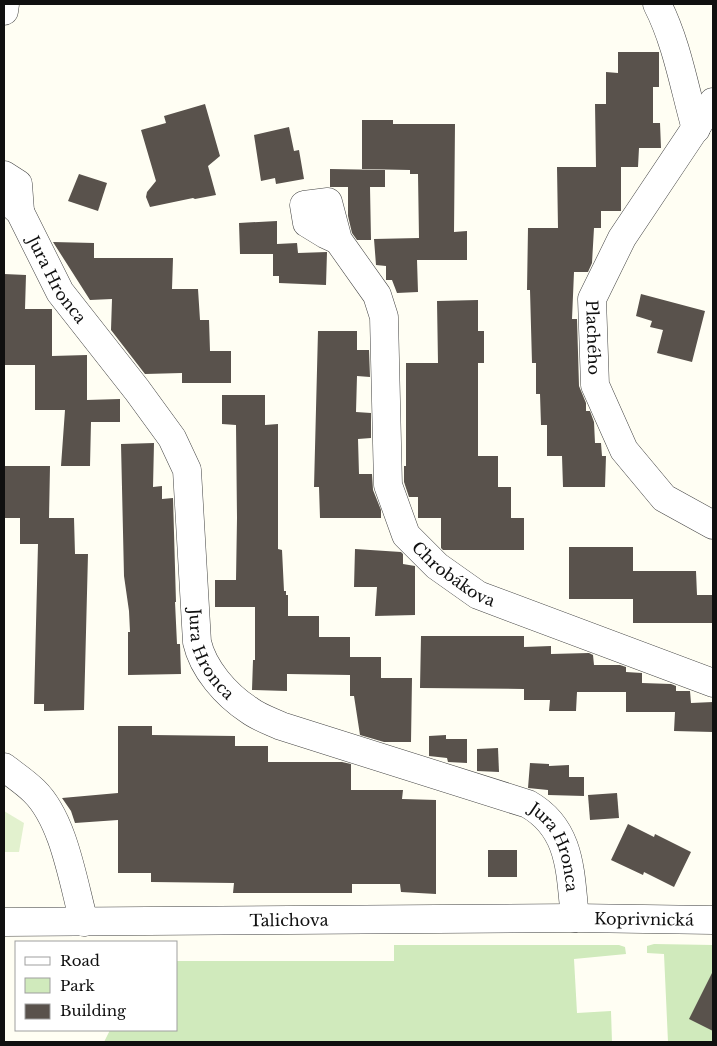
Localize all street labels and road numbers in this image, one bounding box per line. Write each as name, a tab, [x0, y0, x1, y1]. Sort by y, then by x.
street label: Jura Hronca	[23, 230, 91, 327]
street label: Plachého	[582, 299, 605, 375]
street label: Chrobákova	[408, 537, 498, 611]
street label: Jura Hronca	[185, 606, 239, 704]
street label: Jura Hronca	[524, 797, 582, 893]
street label: Koprivnická	[594, 908, 694, 930]
street label: Talichova	[249, 910, 329, 930]

